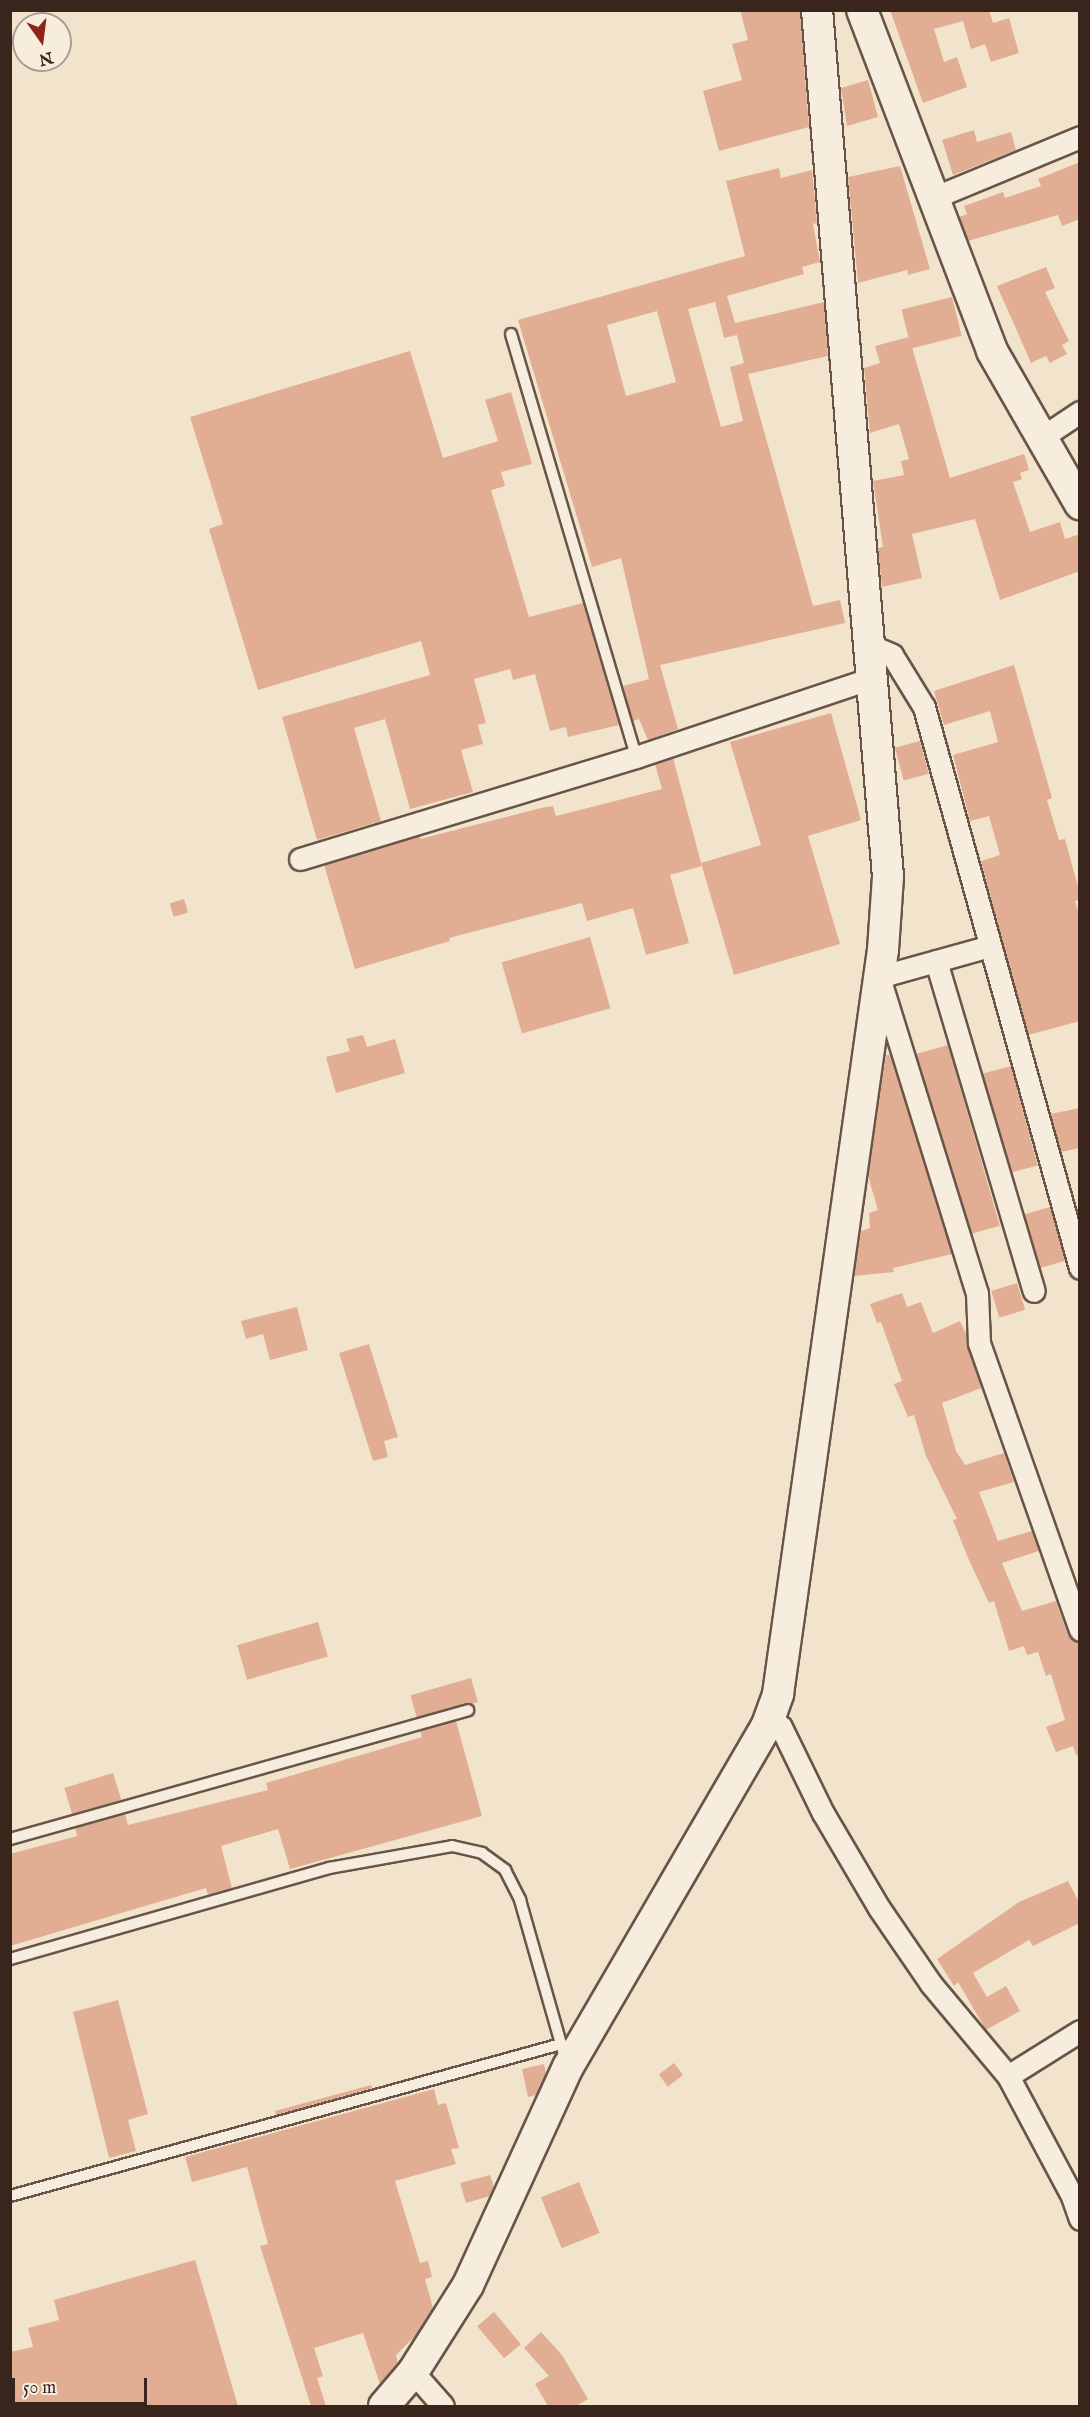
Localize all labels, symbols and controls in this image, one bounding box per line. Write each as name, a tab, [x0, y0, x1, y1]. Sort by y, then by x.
north arrow	[12, 12, 72, 72]
text: N	[37, 46, 55, 69]
scale bar	[15, 2366, 150, 2404]
text: 50 m	[23, 2377, 56, 2400]

